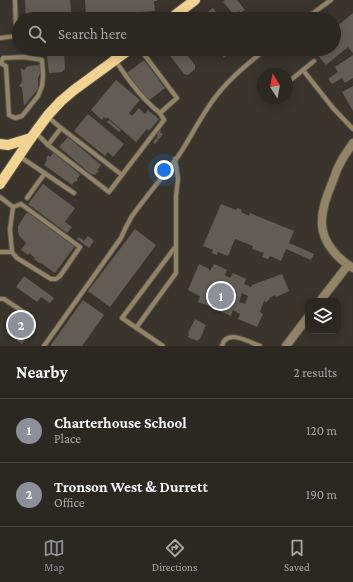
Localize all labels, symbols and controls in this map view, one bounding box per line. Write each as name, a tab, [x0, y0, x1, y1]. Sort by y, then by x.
search box	[12, 12, 341, 56]
icon: search	[26, 23, 48, 45]
text: Search here	[58, 26, 127, 42]
north arrow	[257, 68, 293, 104]
your location	[154, 160, 174, 180]
pin: 1	[208, 281, 234, 311]
map controls	[305, 298, 341, 334]
button: layers	[305, 298, 341, 334]
pin: 2	[8, 310, 34, 340]
text: Nearby	[16, 363, 68, 382]
text: 2 results	[294, 365, 337, 380]
text: Charterhouse School	[54, 415, 187, 431]
text: 1	[27, 423, 31, 438]
text: 120 m	[306, 423, 337, 438]
text: Place	[54, 431, 81, 446]
text: Tronson West & Durrett	[54, 479, 208, 495]
text: 2	[26, 487, 32, 502]
text: 190 m	[306, 487, 337, 502]
text: Office	[54, 495, 85, 510]
tab: Map	[43, 537, 65, 573]
tab: Directions	[152, 537, 197, 573]
tab: Saved	[284, 537, 310, 573]

